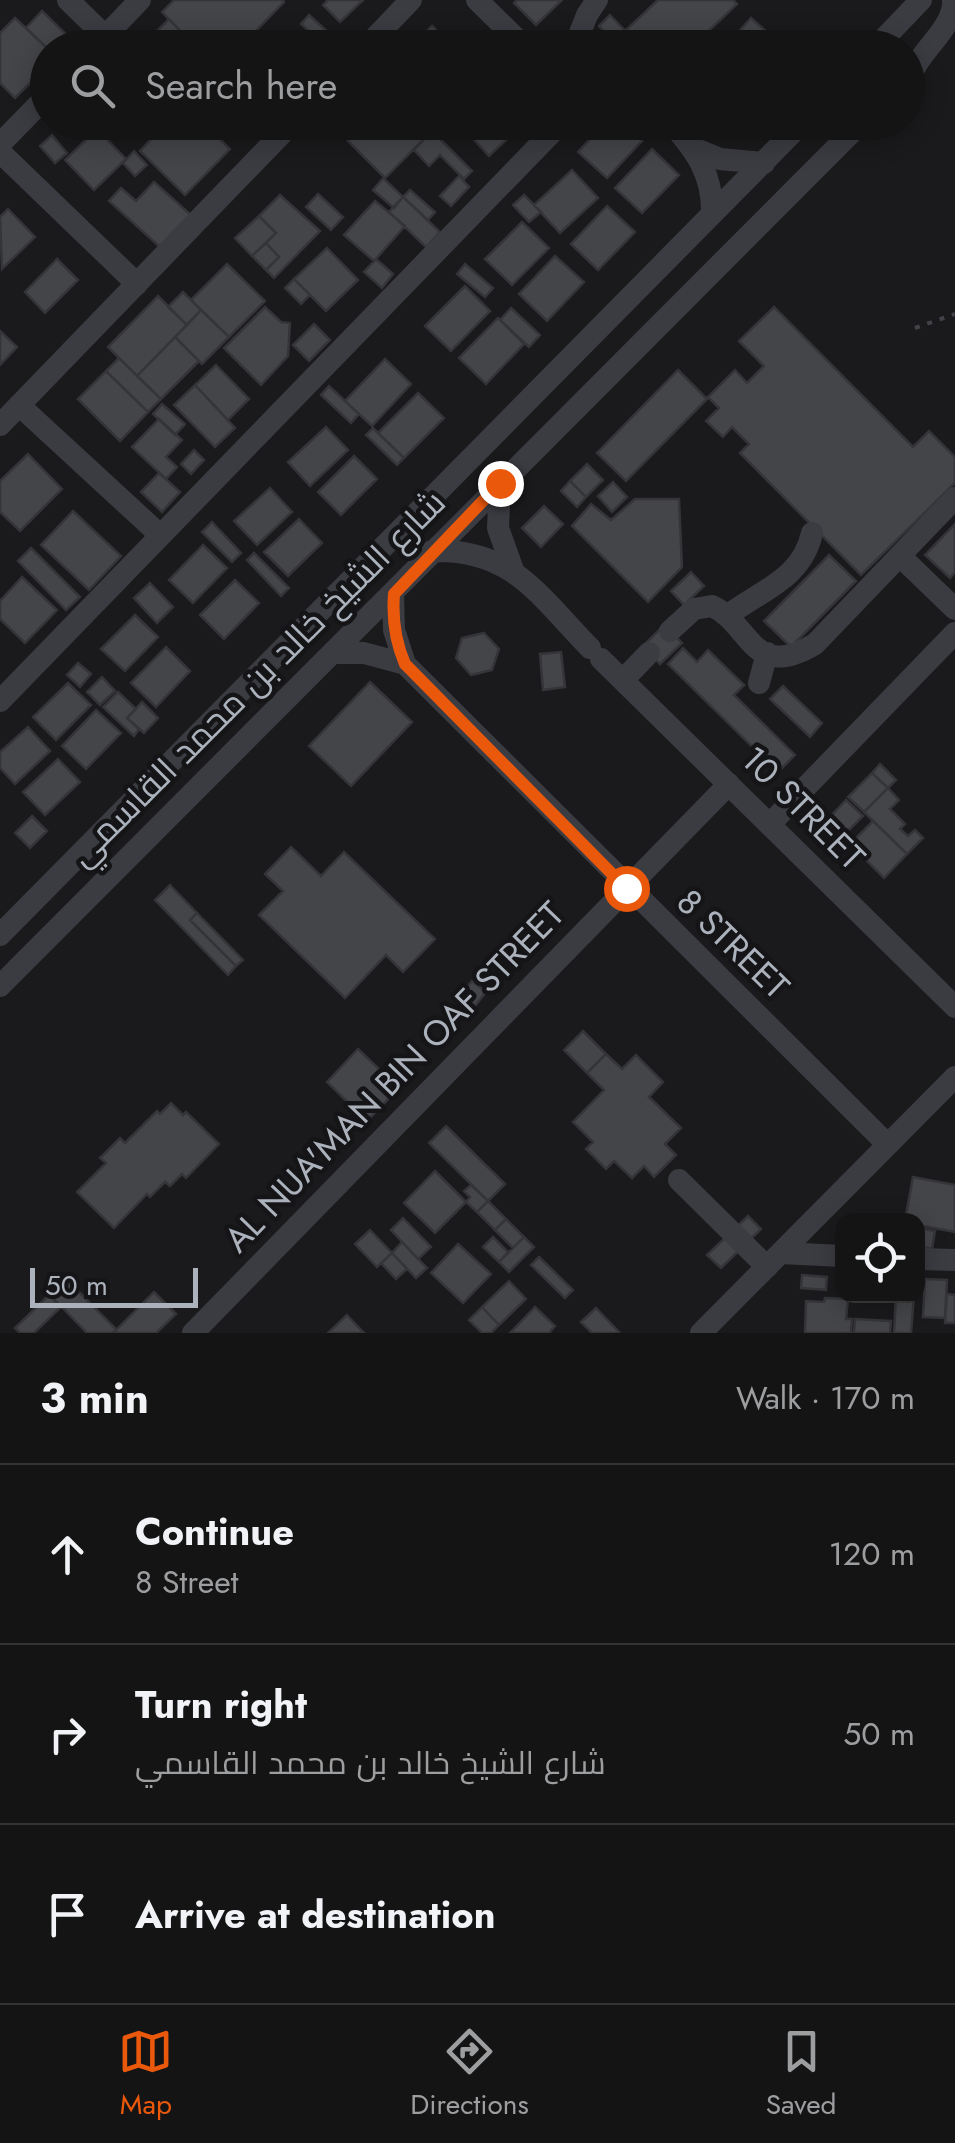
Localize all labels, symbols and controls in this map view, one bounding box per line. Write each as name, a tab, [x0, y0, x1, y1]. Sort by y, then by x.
search box	[30, 30, 925, 140]
icon: search	[65, 58, 120, 113]
text: Search here	[145, 58, 337, 113]
route end	[478, 461, 524, 507]
street label: شارع الشيخ خالد بن محمد القاسمي	[57, 478, 458, 879]
street label: 10 STREET	[730, 735, 876, 881]
route start	[604, 866, 650, 912]
street label: 8 STREET	[665, 878, 801, 1010]
street label: AL NUA'MAN BIN OAF STREET	[213, 890, 575, 1264]
map controls	[835, 1213, 925, 1303]
button: locate	[835, 1213, 925, 1303]
scale bar	[30, 1263, 198, 1308]
text: 50 m	[45, 1265, 108, 1306]
text: 3 min	[40, 1368, 149, 1429]
text: Walk · 170 m	[736, 1375, 915, 1421]
text: Continue	[135, 1504, 294, 1559]
icon: ahead	[40, 1527, 95, 1582]
text: 120 m	[829, 1531, 915, 1577]
text: 8 Street	[135, 1559, 238, 1605]
text: Turn right	[135, 1677, 307, 1732]
icon: right	[40, 1707, 95, 1762]
text: 50 m	[843, 1711, 915, 1757]
text: شارع الشيخ خالد بن محمد القاسمي	[135, 1740, 606, 1786]
icon: arrive	[40, 1887, 95, 1942]
text: Arrive at destination	[135, 1887, 496, 1942]
tab: Map	[118, 2024, 173, 2125]
tab: Directions	[410, 2024, 529, 2125]
tab: Saved	[766, 2024, 837, 2125]

